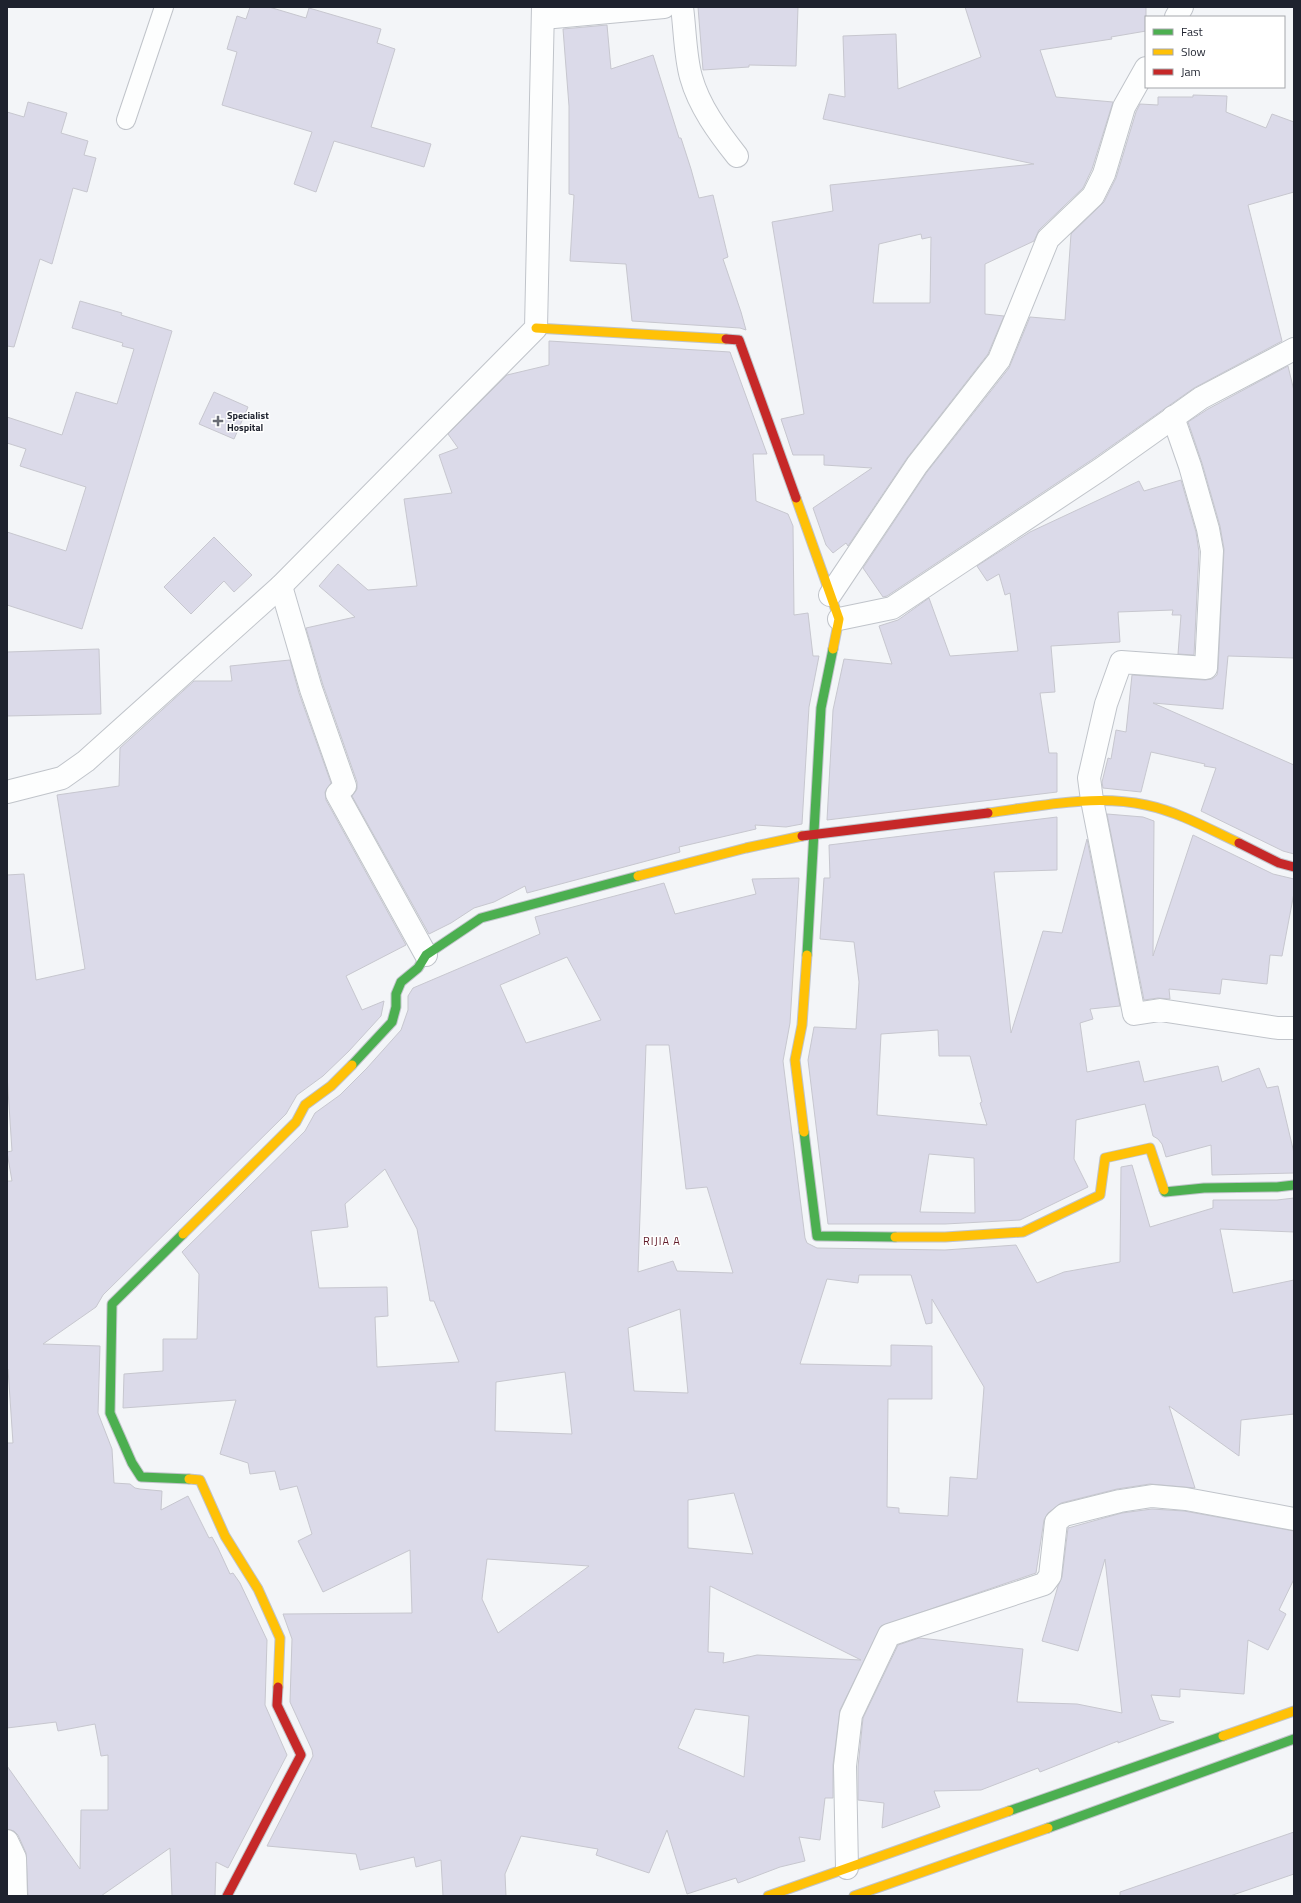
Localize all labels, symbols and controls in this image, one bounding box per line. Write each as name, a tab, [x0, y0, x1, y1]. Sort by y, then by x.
legend	[1145, 16, 1285, 88]
text: Fast	[1181, 22, 1204, 41]
text: Slow	[1181, 42, 1206, 61]
text: Jam	[1181, 62, 1201, 81]
place label: Specialist Hospital	[227, 408, 269, 435]
marker: Specialist Hospital	[212, 415, 224, 427]
district label: RIJIA A	[643, 1233, 681, 1249]

